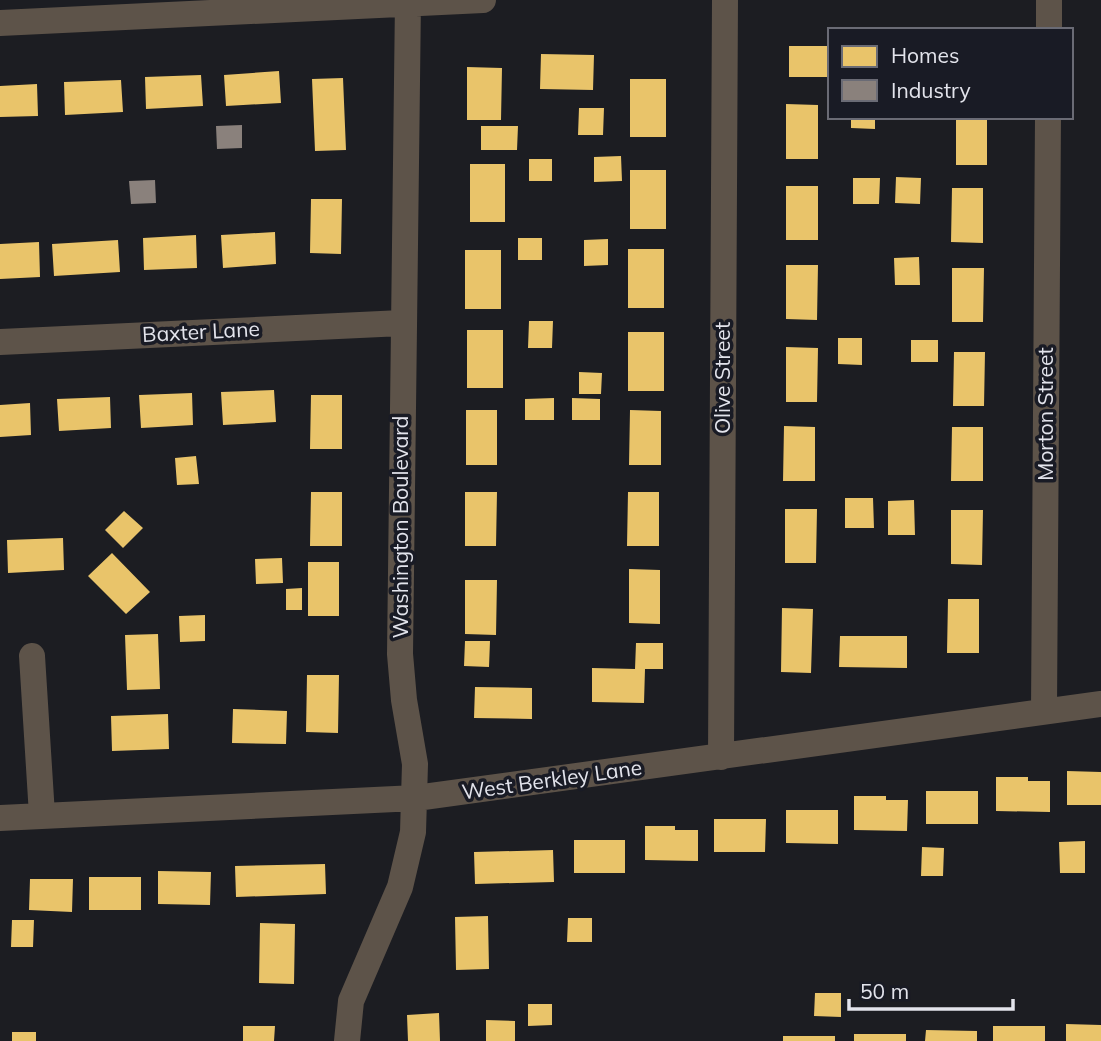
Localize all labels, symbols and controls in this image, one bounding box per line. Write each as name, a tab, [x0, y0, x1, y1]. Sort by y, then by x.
legend	[828, 28, 1073, 119]
text: Homes	[891, 42, 959, 68]
text: Industry	[891, 77, 971, 103]
street label: Baxter Lane	[142, 315, 260, 347]
street label: Olive Street	[709, 322, 735, 434]
street label: Morton Street	[1032, 347, 1058, 481]
street label: Washington Boulevard	[387, 416, 413, 638]
street label: West Berkley Lane	[460, 754, 644, 805]
scale bar	[849, 968, 1014, 1012]
text: 50 m	[860, 978, 909, 1004]

